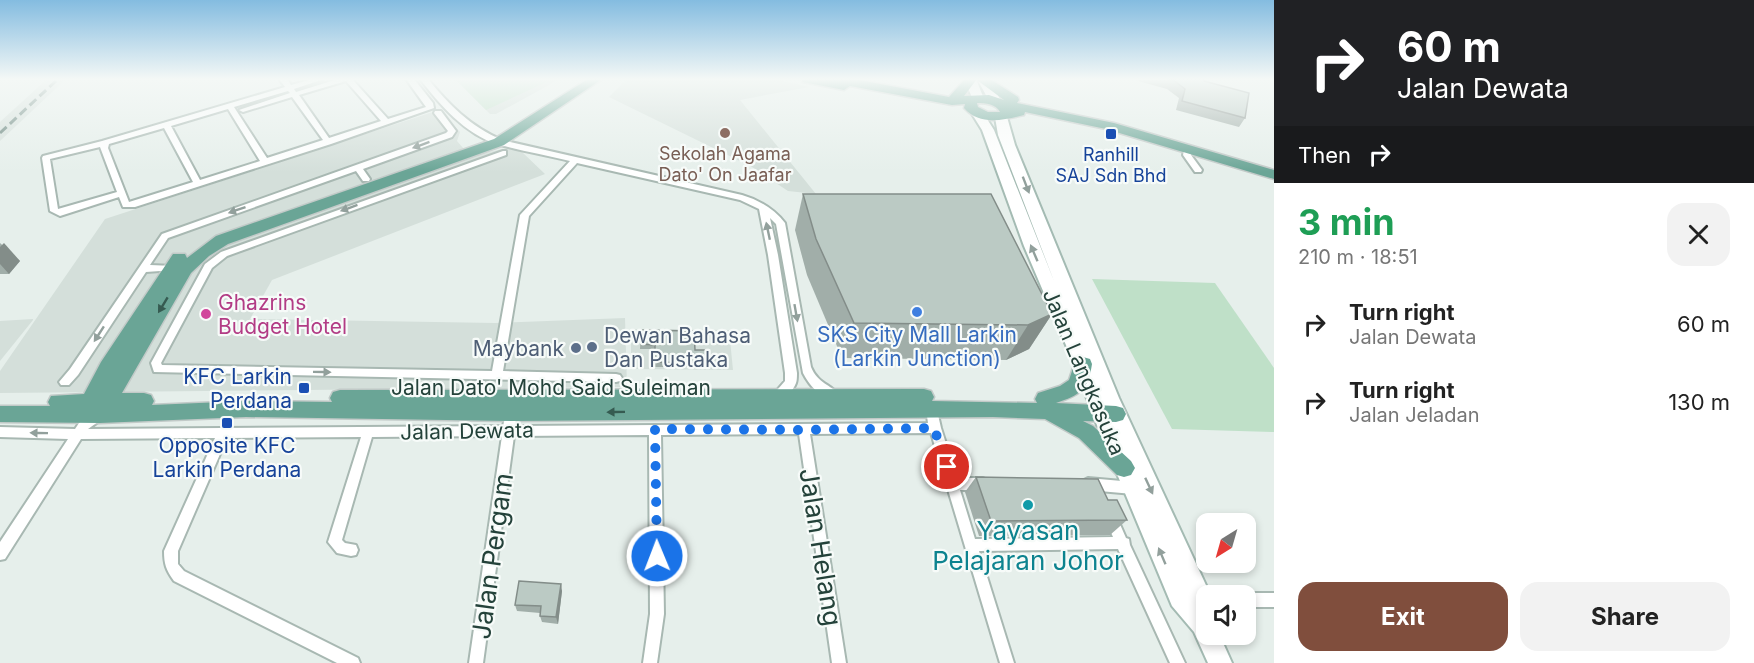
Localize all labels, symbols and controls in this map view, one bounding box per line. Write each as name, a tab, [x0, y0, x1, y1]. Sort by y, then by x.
text: 60 m	[1397, 21, 1501, 72]
icon: right	[1298, 24, 1376, 102]
text: Jalan Dewata	[1397, 72, 1569, 105]
marker: Sekolah Agama Dato' On Jaafar	[718, 126, 732, 140]
marker: Ranhill SAJ Sdn Bhd	[1104, 127, 1118, 141]
icon: right	[1363, 138, 1396, 171]
one-way arrow	[412, 141, 430, 151]
text: Then	[1298, 142, 1351, 168]
place label: Sekolah Agama Dato' On Jaafar	[658, 143, 792, 185]
place label: Ranhill SAJ Sdn Bhd	[1055, 144, 1167, 186]
one-way arrow	[1022, 176, 1031, 194]
text: 3 min	[1298, 200, 1395, 244]
button: close	[1667, 203, 1730, 266]
one-way arrow	[340, 204, 358, 214]
one-way arrow	[228, 206, 246, 215]
one-way arrow	[762, 222, 772, 241]
one-way arrow	[1029, 244, 1038, 262]
text: 210 m · 18:51	[1298, 245, 1418, 269]
street label: Jalan Langkasuka	[1038, 285, 1130, 459]
place label: Ghazrins Budget Hotel	[218, 290, 347, 339]
one-way arrow	[158, 297, 168, 314]
text: Turn right	[1349, 299, 1455, 325]
one-way arrow	[792, 303, 801, 322]
marker: SKS City Mall Larkin (Larkin Junction)	[910, 305, 924, 319]
marker: Ghazrins Budget Hotel	[199, 307, 213, 321]
icon: right	[1298, 308, 1331, 341]
text: 60 m	[1677, 311, 1730, 337]
place label: SKS City Mall Larkin (Larkin Junction)	[817, 322, 1017, 371]
place label: Dewan Bahasa Dan Pustaka	[604, 323, 751, 372]
text: Jalan Dewata	[1349, 325, 1476, 349]
one-way arrow	[93, 326, 105, 342]
place label: Maybank	[473, 336, 564, 361]
marker: Dewan Bahasa Dan Pustaka	[585, 340, 599, 354]
marker: Maybank	[569, 341, 583, 355]
place label: KFC Larkin Perdana	[183, 364, 292, 413]
one-way arrow	[312, 367, 331, 377]
street label: Jalan Dato' Mohd Said Suleiman	[391, 375, 711, 400]
text: Turn right	[1349, 377, 1455, 403]
marker: KFC Larkin Perdana	[297, 381, 311, 395]
icon: right	[1298, 386, 1331, 419]
text: 130 m	[1668, 389, 1730, 415]
text: Jalan Jeladan	[1349, 403, 1480, 427]
one-way arrow	[606, 407, 625, 417]
marker: Opposite KFC Larkin Perdana	[220, 416, 234, 430]
street label: Jalan Dewata	[400, 417, 534, 445]
one-way arrow	[30, 428, 49, 438]
place label: Opposite KFC Larkin Perdana	[153, 433, 301, 482]
pin	[921, 441, 972, 492]
icon: arrive	[930, 450, 963, 483]
street label: Jalan Helang	[793, 466, 849, 628]
street label: Jalan Pergam	[465, 471, 519, 641]
one-way arrow	[1144, 477, 1154, 495]
marker: Yayasan Pelajaran Johor	[1021, 498, 1035, 512]
north arrow	[1196, 513, 1256, 573]
map controls	[1196, 513, 1256, 645]
place label: Yayasan Pelajaran Johor	[932, 515, 1124, 576]
position arrow	[625, 524, 689, 588]
one-way arrow	[1157, 547, 1167, 565]
button: Exit	[1298, 582, 1508, 651]
button: Share	[1520, 582, 1730, 651]
button: sound	[1196, 585, 1256, 645]

